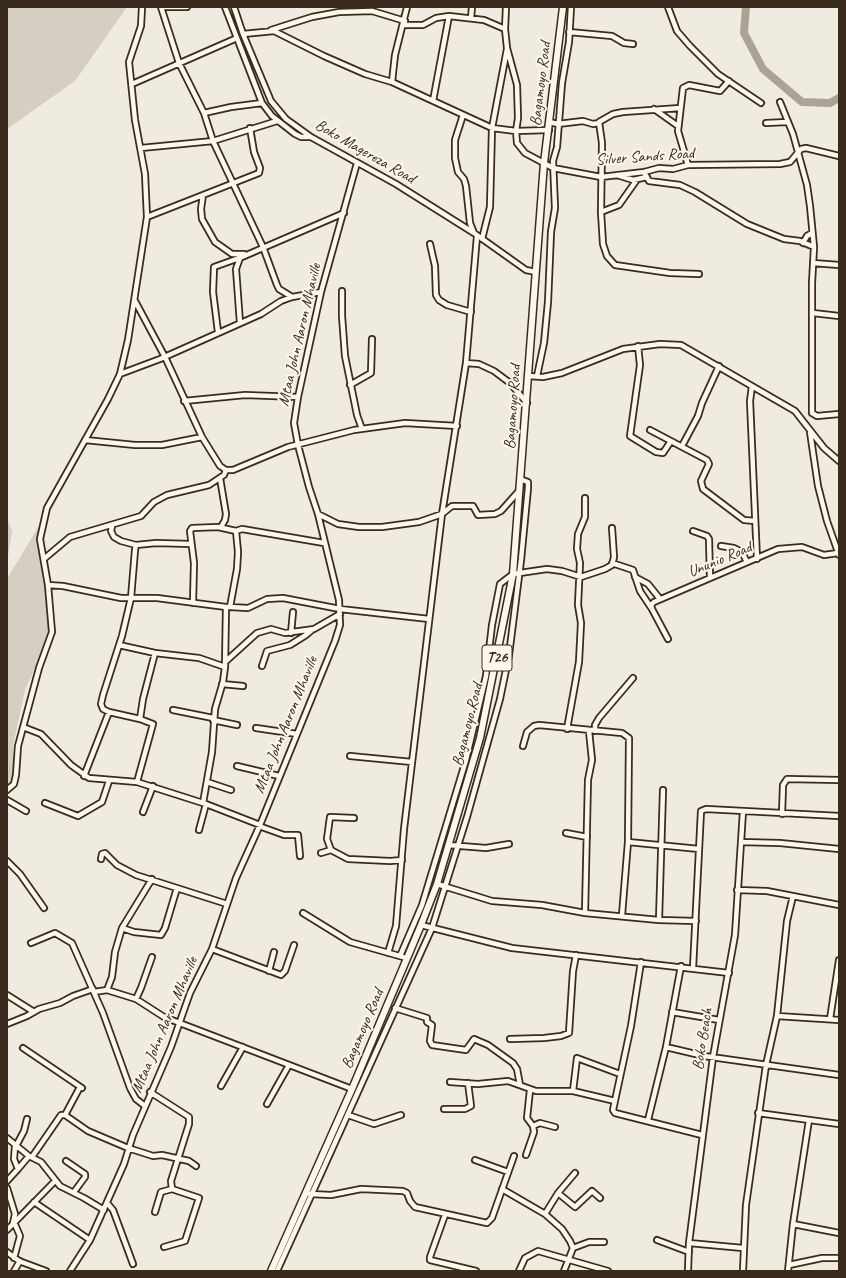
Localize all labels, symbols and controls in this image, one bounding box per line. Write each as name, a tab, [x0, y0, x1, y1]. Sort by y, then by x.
street label: Bagamoyo Road	[526, 41, 556, 127]
street label: Boko Magereza Road	[312, 116, 418, 188]
street label: Silver Sands Road	[595, 144, 695, 170]
street label: Mtaa John Aaron Mhaville	[274, 262, 326, 408]
street label: Bagamoyo Road	[500, 364, 526, 450]
street label: Ununio Road	[685, 538, 755, 582]
road number: T26	[482, 645, 512, 671]
street label: Mtaa John Aaron Mhaville	[250, 654, 322, 796]
street label: Bagamoyo Road	[448, 682, 488, 768]
street label: Mtaa John Aaron Mhaville	[128, 954, 202, 1096]
street label: Bagamoyo Road	[338, 986, 388, 1072]
street label: Boko Beach	[689, 1007, 717, 1071]

